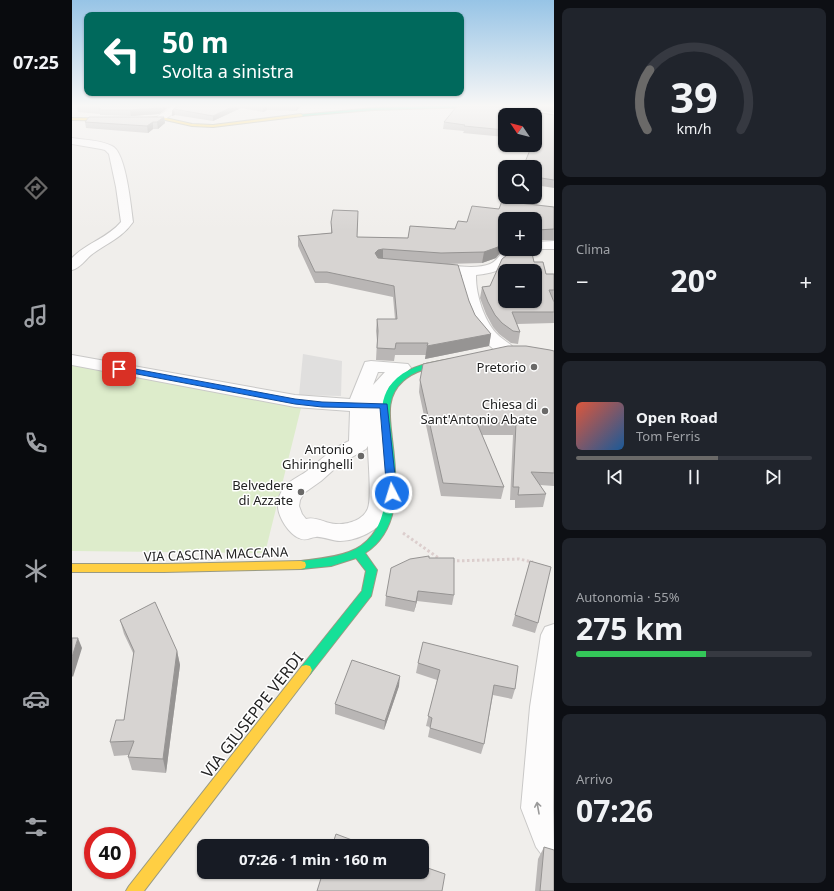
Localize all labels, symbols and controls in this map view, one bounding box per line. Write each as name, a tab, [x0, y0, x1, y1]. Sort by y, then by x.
text: 50 m	[162, 23, 229, 61]
icon: left	[96, 28, 148, 80]
text: 07:25	[13, 50, 59, 74]
text: Svolta a sinistra	[162, 59, 294, 83]
text: 39	[670, 69, 718, 125]
north arrow	[498, 108, 542, 152]
map controls	[498, 108, 542, 308]
text: km/h	[676, 119, 712, 138]
button: search	[498, 160, 542, 204]
icon: directions	[22, 174, 50, 202]
button: +	[498, 212, 542, 256]
text: Clima	[576, 240, 610, 258]
text: 20°	[670, 260, 718, 301]
button: −	[498, 264, 542, 308]
text: −	[576, 266, 589, 296]
text: +	[799, 266, 812, 296]
icon: music	[22, 302, 50, 330]
pin	[102, 352, 136, 386]
icon: arrive	[108, 358, 130, 380]
place label: Pretorio	[477, 358, 526, 376]
marker: Pretorio	[529, 362, 539, 372]
place label: Chiesa di Sant'Antonio Abate	[420, 395, 537, 428]
marker: Chiesa di Sant'Antonio Abate	[540, 406, 550, 416]
text: Open Road	[636, 407, 718, 427]
text: Tom Ferris	[636, 427, 700, 445]
icon: phone	[22, 429, 50, 457]
place label: Antonio Ghiringhelli	[282, 440, 353, 473]
marker: Antonio Ghiringhelli	[356, 451, 366, 461]
icon: previous	[604, 466, 626, 488]
icon: pause	[683, 466, 705, 488]
icon: next	[762, 466, 784, 488]
position arrow	[371, 472, 413, 514]
place label: Belvedere di Azzate	[232, 476, 293, 509]
marker: Belvedere di Azzate	[296, 487, 306, 497]
street label: VIA CASCINA MACCANA	[144, 542, 289, 566]
icon: climate	[22, 557, 50, 585]
text: Autonomia · 55%	[576, 588, 680, 606]
text: 275 km	[576, 608, 683, 649]
street label: VIA GIUSEPPE VERDI	[196, 648, 308, 782]
icon: car	[22, 685, 50, 713]
text: Arrivo	[576, 770, 613, 788]
text: 07:26	[576, 790, 653, 831]
one-way arrow	[534, 802, 542, 815]
icon: filters	[22, 813, 50, 841]
speed limit sign: 40	[84, 827, 136, 879]
text: 07:26 · 1 min · 160 m	[239, 849, 387, 869]

